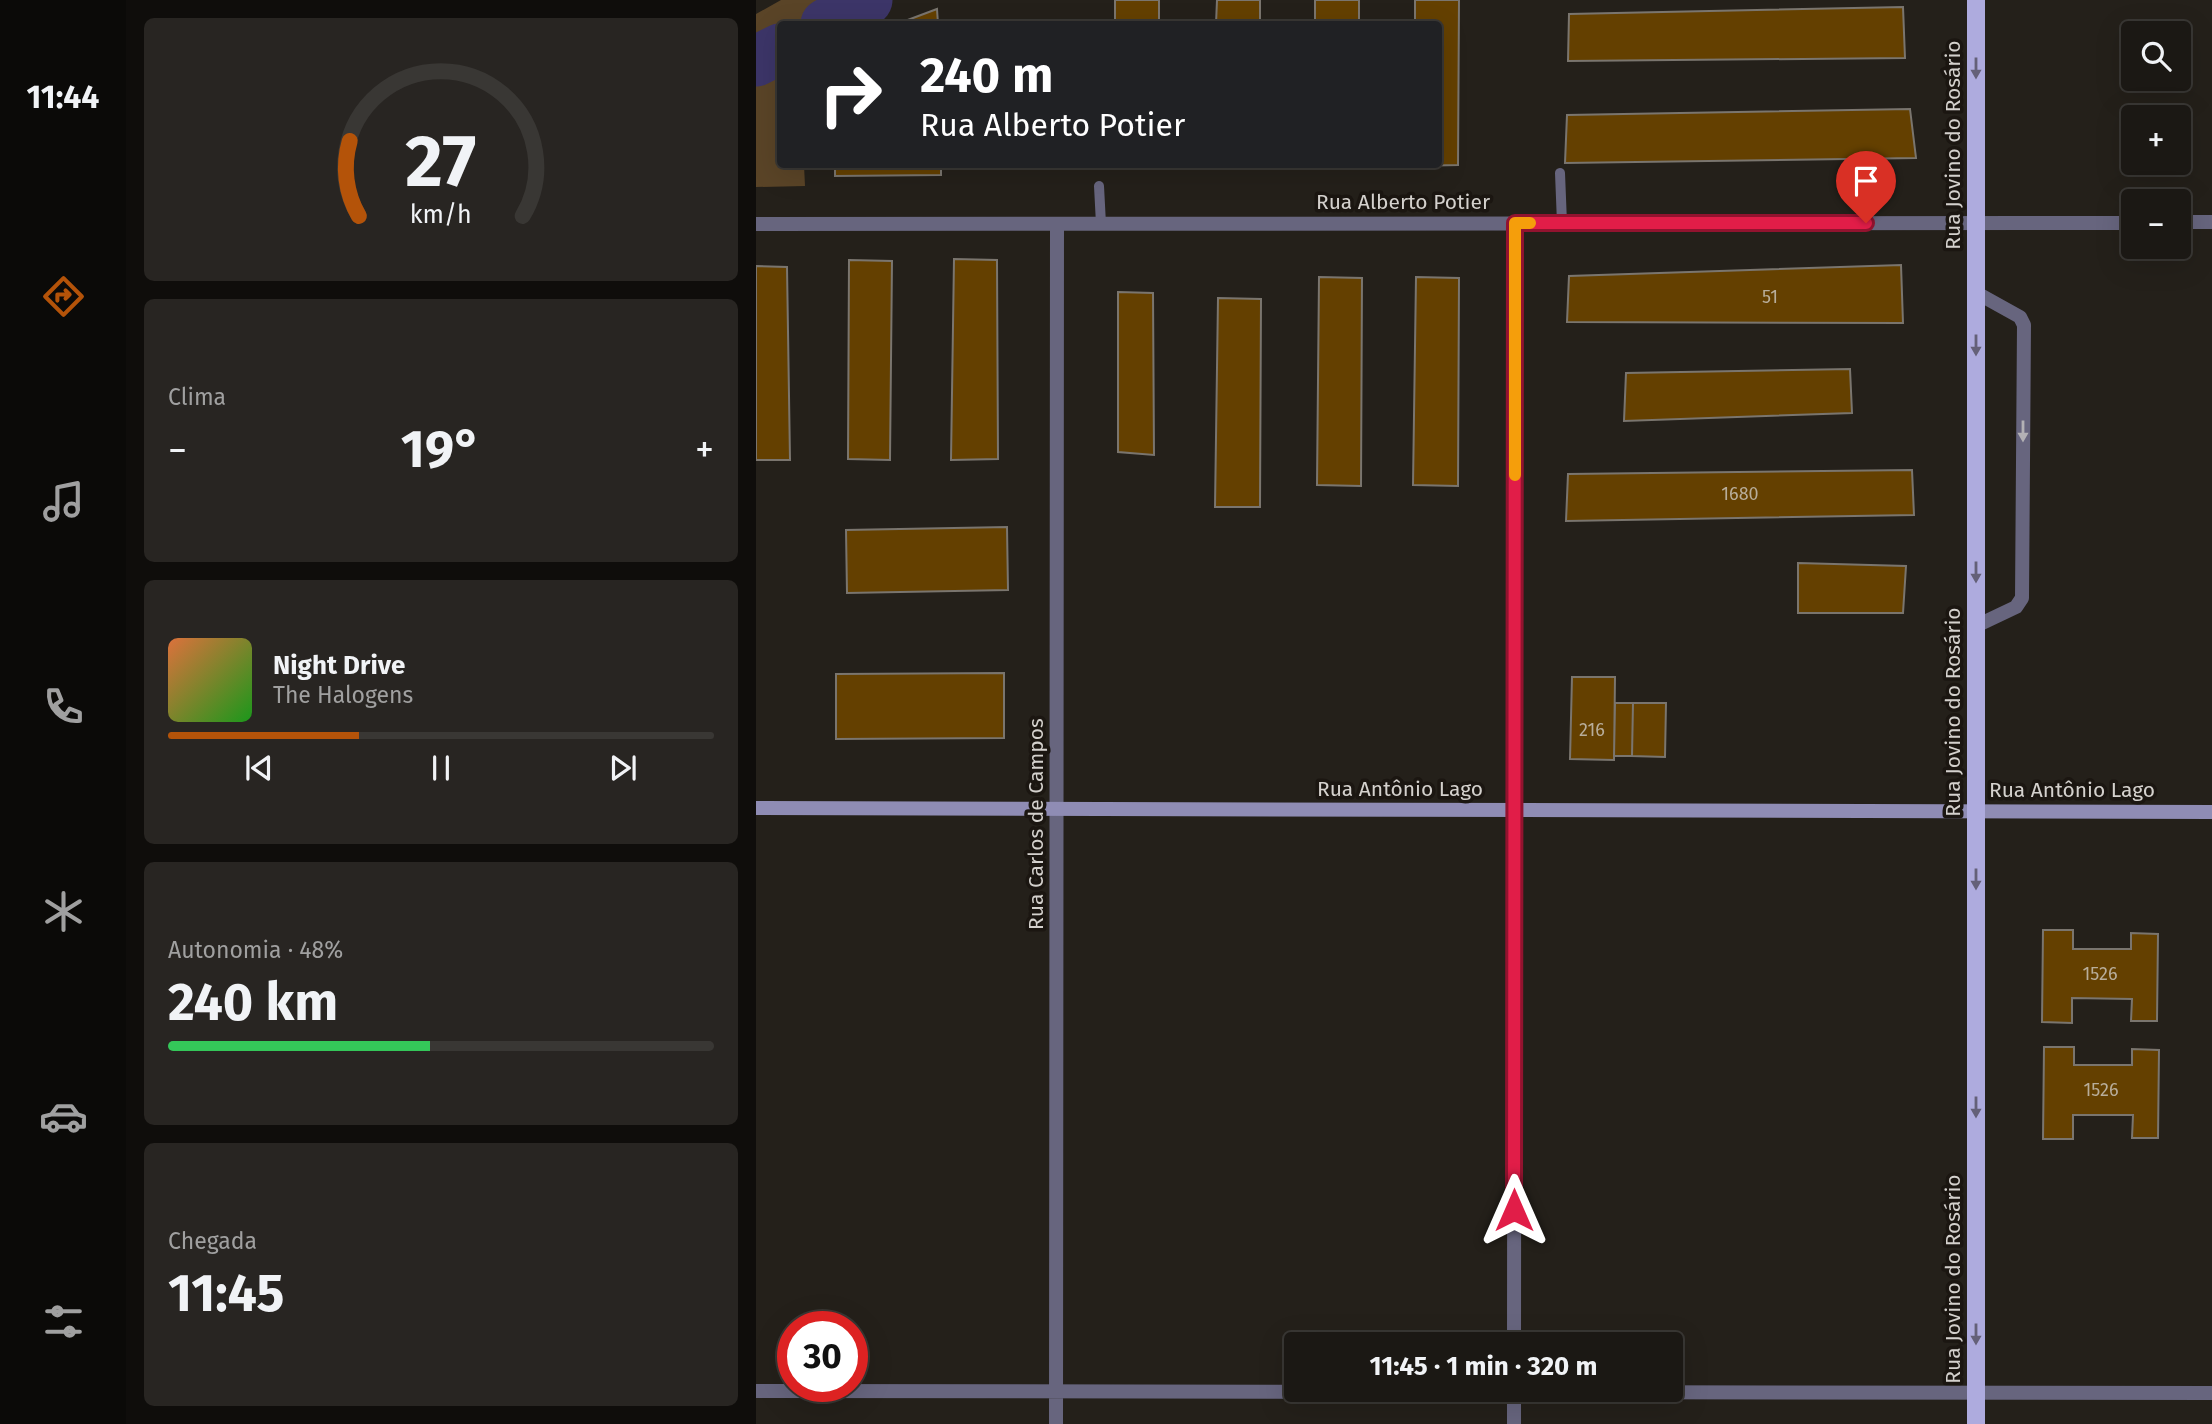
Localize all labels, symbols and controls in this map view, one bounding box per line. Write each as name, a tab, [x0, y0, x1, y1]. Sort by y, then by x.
map controls	[2121, 21, 2191, 259]
button: search	[2121, 21, 2191, 91]
street label: Rua Jovino do Rosário	[1940, 40, 1966, 250]
text: 240 m	[920, 46, 1053, 105]
icon: right	[805, 49, 896, 140]
one-way arrow	[1970, 57, 1982, 79]
text: 11:44	[27, 78, 99, 116]
button: +	[2121, 105, 2191, 175]
text: Rua Alberto Potier	[920, 106, 1185, 144]
text: 27	[406, 118, 476, 205]
pin	[1836, 151, 1896, 223]
icon: arrive	[1847, 162, 1885, 200]
street label: Rua Alberto Potier	[1316, 189, 1490, 215]
button: −	[2121, 189, 2191, 259]
text: km/h	[410, 199, 472, 229]
icon: directions	[39, 272, 88, 321]
house number: 51	[1762, 286, 1778, 308]
one-way arrow	[1970, 334, 1982, 356]
text: Clima	[168, 383, 226, 411]
text: 19°	[401, 418, 481, 481]
one-way arrow	[2017, 420, 2029, 442]
text: −	[168, 427, 187, 473]
text: +	[695, 427, 714, 473]
icon: music	[39, 477, 88, 526]
house number: 1680	[1721, 483, 1759, 505]
one-way arrow	[1970, 561, 1982, 583]
street label: Rua Jovino do Rosário	[1940, 607, 1966, 817]
text: Night Drive	[273, 650, 405, 681]
text: The Halogens	[273, 681, 413, 709]
icon: phone	[39, 682, 88, 731]
street label: Rua Carlos de Campos	[1023, 718, 1049, 930]
house number: 216	[1579, 719, 1605, 741]
icon: previous	[240, 749, 278, 787]
icon: pause	[422, 749, 460, 787]
icon: next	[604, 749, 642, 787]
street label: Rua Antônio Lago	[1317, 776, 1483, 802]
street label: Rua Antônio Lago	[1989, 777, 2155, 803]
one-way arrow	[1970, 869, 1982, 891]
icon: climate	[39, 887, 88, 936]
text: Autonomia · 48%	[168, 936, 343, 964]
house number: 1526	[2082, 963, 2118, 985]
text: 240 km	[168, 971, 338, 1034]
house number: 1526	[2083, 1079, 2119, 1101]
icon: car	[39, 1092, 88, 1141]
one-way arrow	[1970, 1096, 1982, 1118]
position arrow	[1477, 1173, 1551, 1247]
street label: Rua Jovino do Rosário	[1940, 1174, 1966, 1384]
text: Chegada	[168, 1227, 257, 1255]
text: 11:45	[168, 1262, 284, 1325]
icon: filters	[39, 1297, 88, 1346]
speed limit sign: 30	[777, 1311, 868, 1402]
one-way arrow	[1970, 1324, 1982, 1346]
text: 11:45 · 1 min · 320 m	[1370, 1351, 1597, 1382]

